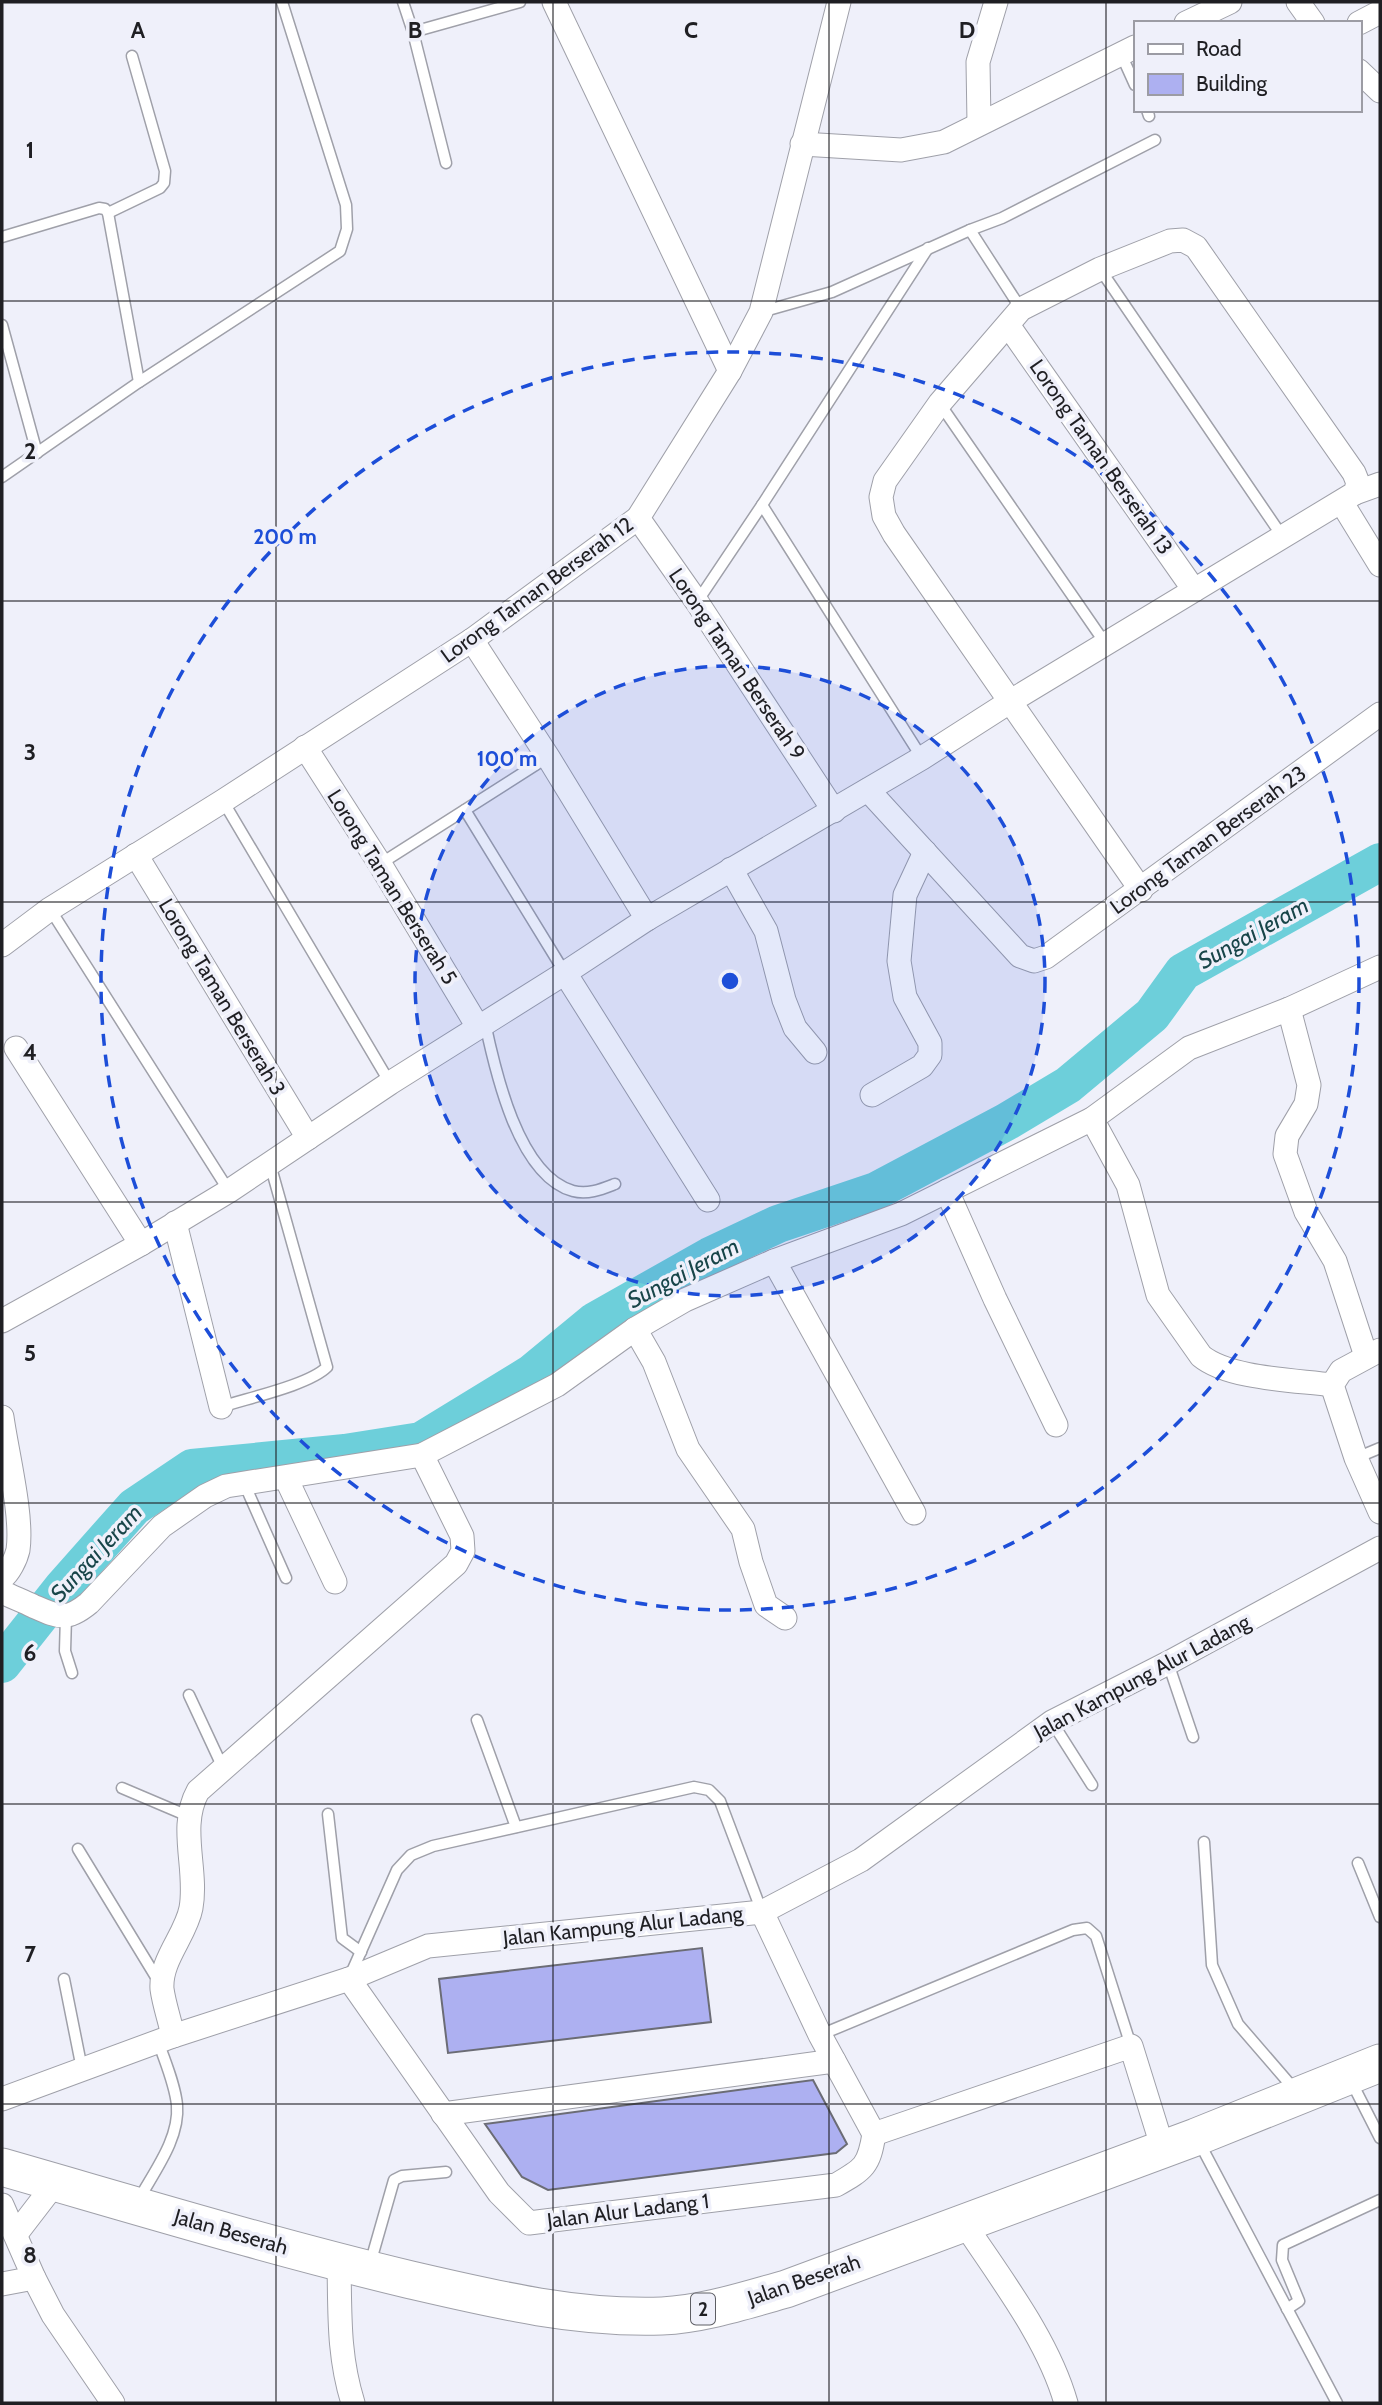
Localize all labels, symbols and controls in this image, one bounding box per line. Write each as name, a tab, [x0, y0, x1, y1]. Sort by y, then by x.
text: A	[131, 16, 146, 44]
text: B	[408, 16, 422, 44]
text: C	[684, 16, 698, 44]
text: D	[959, 16, 975, 44]
legend	[1134, 21, 1361, 112]
text: Road	[1196, 36, 1242, 61]
text: Building	[1196, 71, 1268, 96]
text: 1	[26, 136, 34, 164]
street label: Lorong Taman Berserah 13	[1025, 355, 1178, 559]
text: 2	[24, 437, 36, 465]
street label: Lorong Taman Berserah 12	[436, 511, 638, 668]
text: 200 m	[253, 524, 317, 549]
street label: Lorong Taman Berserah 9	[664, 563, 811, 764]
text: 3	[24, 738, 36, 766]
text: 100 m	[477, 746, 537, 771]
street label: Lorong Taman Berserah 23	[1105, 760, 1311, 919]
street label: Lorong Taman Berserah 5	[322, 785, 463, 989]
water label: Sungai Jeram	[1193, 891, 1313, 975]
street label: Lorong Taman Berserah 3	[154, 894, 291, 1100]
centre of rings	[718, 969, 742, 993]
text: 4	[23, 1038, 37, 1066]
water label: Sungai Jeram	[622, 1232, 744, 1314]
text: 5	[24, 1339, 36, 1367]
water label: Sungai Jeram	[44, 1499, 148, 1607]
street label: Jalan Kampung Alur Ladang	[1028, 1609, 1255, 1745]
text: 6	[24, 1639, 36, 1667]
street label: Jalan Kampung Alur Ladang	[501, 1900, 745, 1951]
text: 7	[24, 1940, 36, 1968]
street label: Jalan Alur Ladang 1	[545, 2188, 710, 2233]
street label: Jalan Beserah	[170, 2203, 291, 2260]
text: 8	[23, 2241, 37, 2269]
street label: Jalan Beserah	[743, 2249, 863, 2311]
road number: 2	[691, 2294, 715, 2324]

